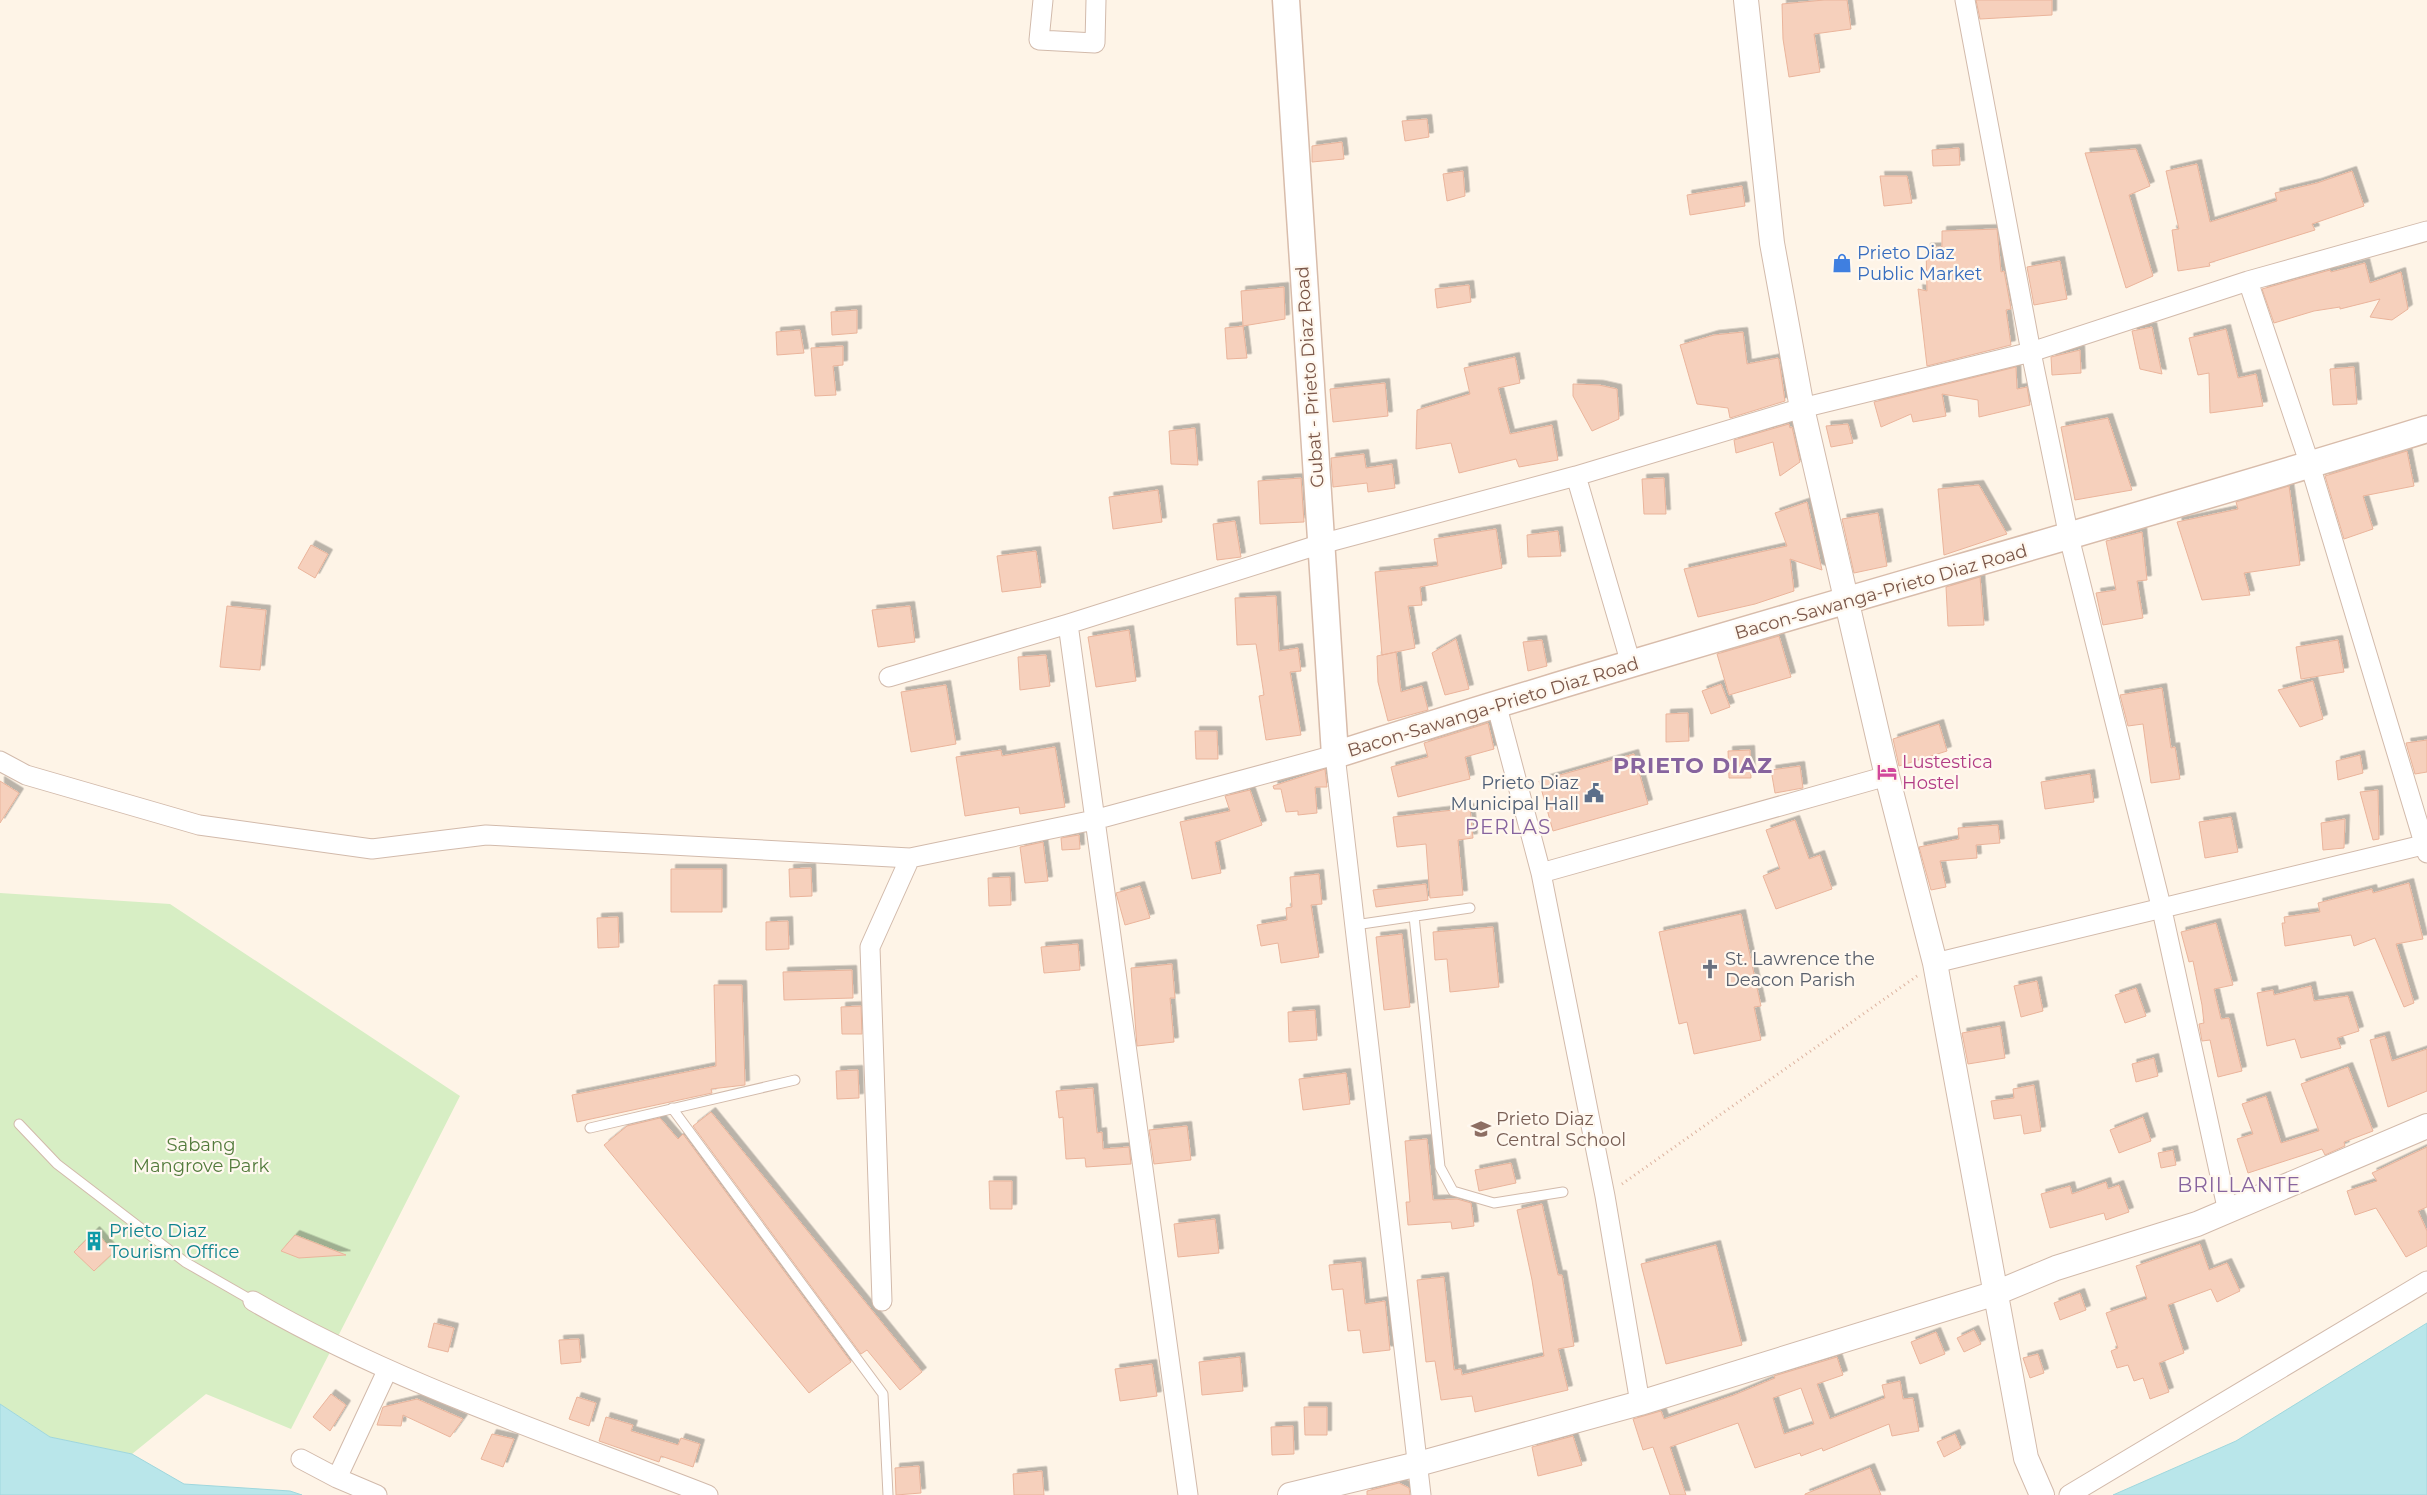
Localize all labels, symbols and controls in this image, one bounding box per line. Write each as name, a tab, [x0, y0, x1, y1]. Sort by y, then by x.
place label: Prieto Diaz Public Market	[1857, 242, 1982, 285]
shop icon: Prieto Diaz Public Market	[1831, 252, 1853, 274]
street label: Gubat - Prieto Diaz Road	[1291, 266, 1329, 488]
street label: Bacon-Sawanga-Prieto Diaz Road	[1732, 540, 2030, 644]
street label: Bacon-Sawanga-Prieto Diaz Road	[1345, 652, 1641, 762]
place label: Lustestica Hostel	[1902, 751, 1993, 794]
district label: PRIETO DIAZ	[1613, 752, 1773, 779]
hotel icon: Lustestica Hostel	[1876, 761, 1898, 783]
place label: Prieto Diaz Municipal Hall	[1451, 772, 1579, 815]
public building icon: Prieto Diaz Municipal Hall	[1583, 782, 1605, 804]
district label: PERLAS	[1465, 815, 1551, 839]
place label: St. Lawrence the Deacon Parish	[1725, 948, 1875, 991]
church icon: St. Lawrence the Deacon Parish	[1699, 958, 1721, 980]
place label: Prieto Diaz Central School	[1496, 1108, 1626, 1151]
school or university icon: Prieto Diaz Central School	[1470, 1118, 1492, 1140]
park label: Sabang Mangrove Park	[133, 1134, 269, 1177]
district label: BRILLANTE	[2177, 1173, 2301, 1197]
place label: Prieto Diaz Tourism Office	[109, 1220, 239, 1263]
building icon: Prieto Diaz Tourism Office	[83, 1230, 105, 1252]

